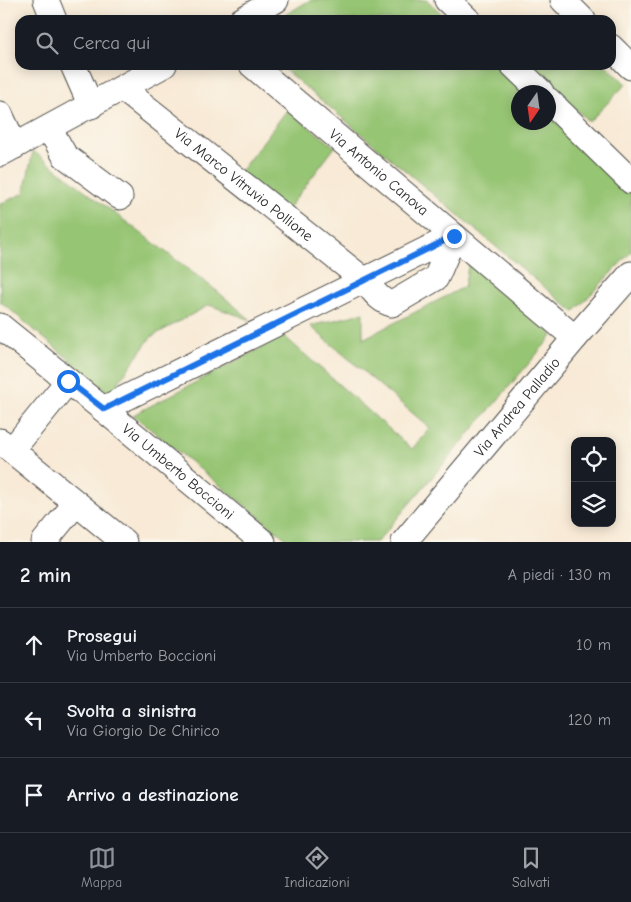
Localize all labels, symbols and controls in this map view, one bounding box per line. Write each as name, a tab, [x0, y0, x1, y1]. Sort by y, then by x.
search box	[15, 15, 616, 70]
icon: search	[33, 29, 61, 57]
text: Cerca qui	[73, 32, 150, 54]
north arrow	[511, 85, 556, 130]
street label: Via Marco Vitruvio Pollione	[171, 124, 317, 245]
street label: Via Antonio Canova	[325, 125, 432, 219]
route end	[443, 225, 466, 248]
street label: Via Andrea Palladio	[470, 354, 564, 461]
route start	[57, 370, 80, 393]
street label: Via Umberto Boccioni	[119, 420, 238, 523]
map controls	[571, 437, 616, 527]
button: locate	[571, 437, 616, 482]
button: layers	[571, 482, 616, 527]
text: 2 min	[20, 563, 71, 587]
text: A piedi · 130 m	[508, 566, 611, 584]
text: Prosegui	[67, 625, 137, 647]
icon: ahead	[20, 631, 48, 659]
text: 10 m	[576, 636, 611, 654]
text: Via Umberto Boccioni	[67, 647, 216, 665]
text: Svolta a sinistra	[67, 700, 197, 722]
icon: left	[20, 706, 48, 734]
text: 120 m	[568, 711, 611, 729]
text: Via Giorgio De Chirico	[67, 722, 220, 740]
icon: arrive	[20, 781, 48, 809]
text: Arrivo a destinazione	[67, 784, 239, 806]
tab: Mappa	[81, 844, 122, 891]
tab: Indicazioni	[284, 844, 350, 891]
tab: Salvati	[512, 844, 550, 891]

